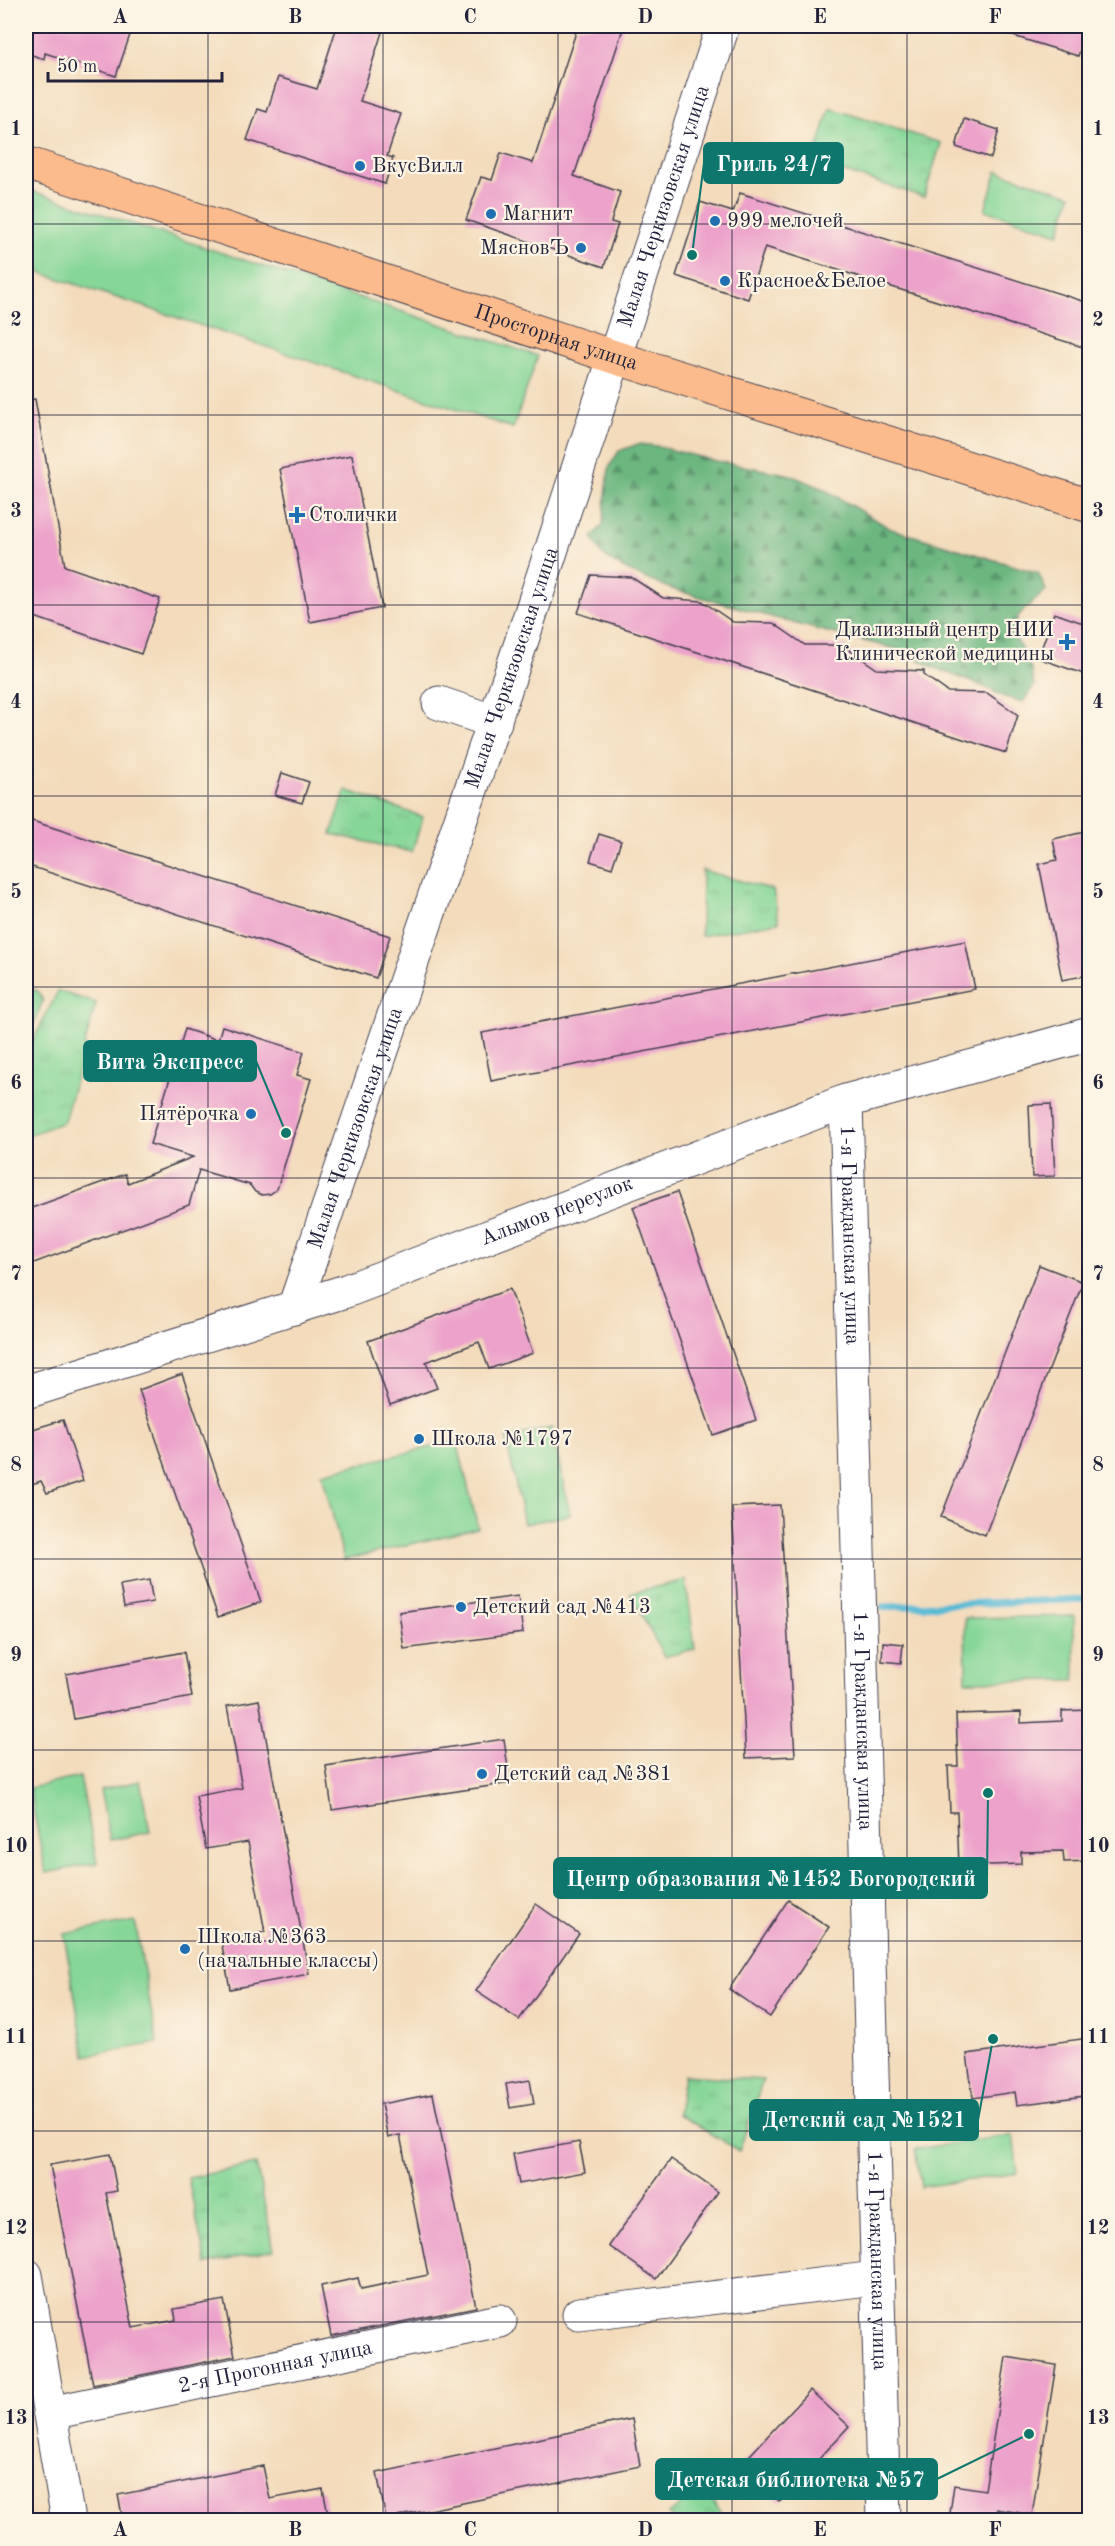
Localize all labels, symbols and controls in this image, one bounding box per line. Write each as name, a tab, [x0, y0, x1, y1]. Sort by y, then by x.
text: A	[112, 8, 128, 28]
text: B	[288, 8, 302, 28]
text: C	[463, 8, 477, 28]
text: D	[637, 8, 653, 28]
text: E	[813, 8, 827, 28]
text: F	[988, 8, 1002, 28]
scale bar	[48, 45, 222, 83]
text: 50 m	[57, 58, 97, 76]
street label: Малая Черкизовская улица	[614, 83, 713, 330]
text: 1	[10, 120, 22, 140]
text: 1	[1092, 120, 1104, 140]
callout: Гриль 24/7	[704, 143, 843, 183]
text: Гриль 24/7	[716, 154, 832, 176]
place label: ВкусВилл	[372, 156, 463, 177]
marker: ВкусВилл	[353, 159, 367, 173]
place label: Магнит	[503, 204, 573, 225]
marker: Магнит	[484, 207, 498, 221]
place label: 999 мелочей	[727, 211, 844, 232]
marker: 999 мелочей	[708, 214, 722, 228]
place label: МясновЪ	[480, 238, 569, 259]
marker: МясновЪ	[574, 241, 588, 255]
place label: Красное&Белое	[737, 271, 886, 292]
marker: Красное&Белое	[718, 274, 732, 288]
street label: Просторная улица	[472, 301, 640, 374]
text: 2	[10, 311, 22, 331]
text: 2	[1092, 311, 1104, 331]
text: 3	[10, 502, 22, 522]
text: 3	[1092, 502, 1104, 522]
place label: Столички	[309, 505, 398, 526]
marker: Столички	[290, 508, 304, 522]
street label: Малая Черкизовская улица	[461, 544, 562, 792]
place label: Диализный центр НИИ Клинической медицины	[835, 620, 1054, 665]
marker: Диализный центр НИИ Клинической медицины	[1058, 633, 1076, 651]
text: 4	[10, 693, 22, 713]
text: 4	[1092, 693, 1104, 713]
text: 5	[10, 882, 22, 903]
text: 5	[1092, 882, 1104, 903]
street label: Малая Черкизовская улица	[304, 1005, 406, 1252]
callout: Вита Экспресс	[84, 1041, 256, 1081]
text: Вита Экспресс	[96, 1052, 244, 1074]
text: 6	[10, 1074, 22, 1094]
text: 6	[1092, 1074, 1104, 1094]
place label: Пятёрочка	[139, 1104, 239, 1125]
marker: Пятёрочка	[244, 1107, 258, 1121]
street label: 1-я Гражданская улица	[836, 1125, 863, 1345]
street label: Алымов переулок	[478, 1172, 636, 1249]
text: 7	[10, 1265, 22, 1285]
text: 7	[1092, 1265, 1104, 1285]
place label: Школа №1797	[431, 1429, 573, 1450]
marker: Школа №1797	[412, 1432, 426, 1446]
text: 8	[10, 1456, 22, 1476]
text: 8	[1092, 1456, 1104, 1476]
place label: Детский сад №413	[473, 1597, 651, 1618]
marker: Детский сад №413	[454, 1600, 468, 1614]
street label: 1-я Гражданская улица	[849, 1611, 876, 1831]
text: 9	[10, 1646, 22, 1666]
text: 9	[1092, 1646, 1104, 1666]
place label: Детский сад №381	[494, 1764, 672, 1785]
marker: Детский сад №381	[475, 1767, 489, 1781]
text: 10	[4, 1837, 28, 1857]
text: 10	[1086, 1837, 1110, 1857]
callout: Центр образования №1452 Богородский	[554, 1858, 987, 1898]
text: Центр образования №1452 Богородский	[566, 1869, 976, 1891]
place label: Школа №363 (начальные классы)	[197, 1927, 379, 1972]
marker: Школа №363 (начальные классы)	[178, 1942, 192, 1956]
text: 11	[4, 2028, 28, 2048]
text: 11	[1086, 2028, 1110, 2048]
callout: Детский сад №1521	[750, 2100, 978, 2140]
text: Детский сад №1521	[762, 2110, 966, 2132]
street label: 1-я Гражданская улица	[864, 2151, 890, 2371]
text: 12	[4, 2219, 28, 2239]
text: 12	[1086, 2219, 1110, 2239]
street label: 2-я Прогонная улица	[177, 2337, 374, 2397]
text: 13	[4, 2409, 28, 2429]
text: 13	[1086, 2409, 1110, 2429]
callout: Детская библиотека №57	[656, 2459, 937, 2499]
text: Детская библиотека №57	[667, 2470, 925, 2492]
text: A	[112, 2521, 128, 2541]
text: B	[288, 2521, 302, 2541]
text: C	[463, 2521, 477, 2541]
text: D	[637, 2521, 653, 2541]
text: E	[813, 2521, 827, 2541]
text: F	[988, 2521, 1002, 2541]

